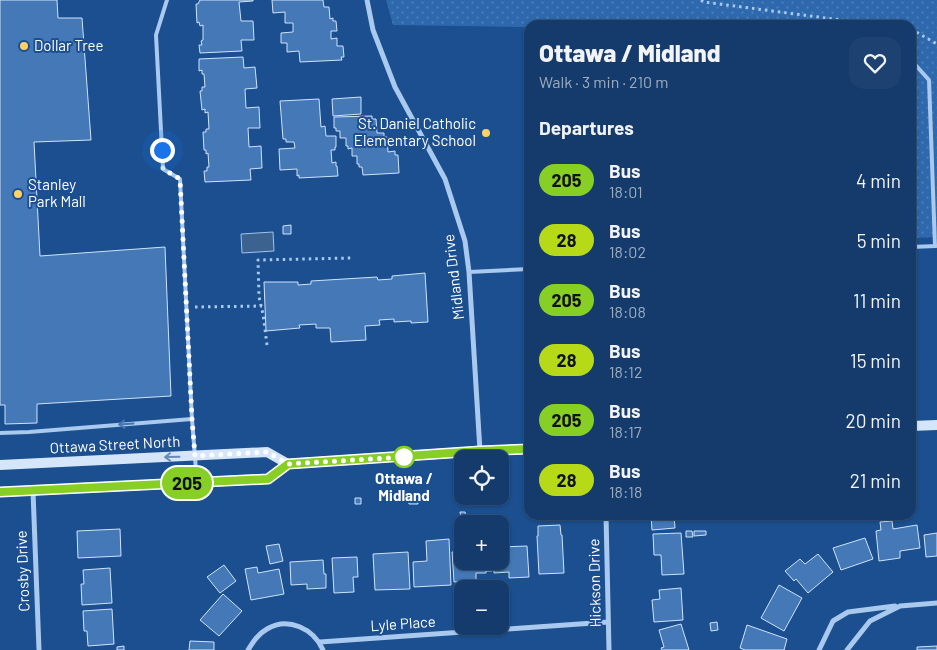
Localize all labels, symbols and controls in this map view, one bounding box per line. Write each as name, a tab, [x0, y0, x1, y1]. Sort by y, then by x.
place label: Dollar Tree	[34, 36, 104, 54]
button: heart	[849, 37, 901, 89]
text: Ottawa / Midland	[539, 38, 721, 67]
marker: Dollar Tree	[18, 40, 30, 52]
text: Walk · 3 min · 210 m	[539, 72, 669, 91]
place label: St. Daniel Catholic Elementary School	[354, 114, 476, 149]
text: Departures	[539, 116, 634, 139]
marker: St. Daniel Catholic Elementary School	[480, 127, 492, 139]
your location	[150, 138, 175, 163]
text: Bus	[609, 159, 641, 182]
text: 205	[551, 169, 582, 191]
text: 4 min	[856, 169, 901, 192]
place label: Stanley Park Mall	[28, 175, 86, 210]
text: 18:01	[609, 182, 643, 201]
marker: Stanley Park Mall	[12, 188, 24, 200]
text: Bus	[609, 219, 641, 242]
text: 28	[557, 229, 576, 251]
text: 5 min	[857, 229, 901, 252]
street label: Midland Drive	[439, 233, 467, 321]
text: 18:02	[609, 242, 646, 261]
text: Bus	[609, 279, 641, 302]
text: 205	[551, 289, 582, 311]
text: 11 min	[853, 289, 901, 312]
text: 18:08	[609, 302, 646, 321]
text: Bus	[609, 339, 641, 362]
text: 28	[557, 349, 576, 371]
text: 15 min	[850, 349, 901, 372]
text: 18:12	[609, 362, 643, 381]
text: Bus	[609, 399, 641, 422]
text: 205	[551, 409, 582, 431]
text: 20 min	[845, 409, 901, 432]
one-way arrow	[118, 420, 134, 429]
text: 18:17	[609, 422, 642, 441]
street label: Ottawa Street North	[49, 432, 181, 456]
marker: Ottawa / Midland	[393, 446, 415, 468]
map controls	[454, 450, 509, 635]
button: locate	[454, 450, 509, 505]
one-way arrow	[164, 452, 180, 462]
text: Bus	[609, 459, 641, 482]
line badge: 205	[158, 467, 216, 499]
place label: Ottawa / Midland	[375, 469, 433, 504]
text: 28	[557, 469, 576, 491]
text: 21 min	[850, 469, 901, 492]
text: 205	[172, 472, 202, 494]
text: 18:18	[609, 482, 642, 501]
button: +	[454, 515, 509, 570]
street label: Crosby Drive	[12, 530, 32, 612]
street label: Hickson Drive	[584, 538, 604, 628]
button: −	[454, 580, 509, 635]
street label: Lyle Place	[370, 612, 436, 634]

